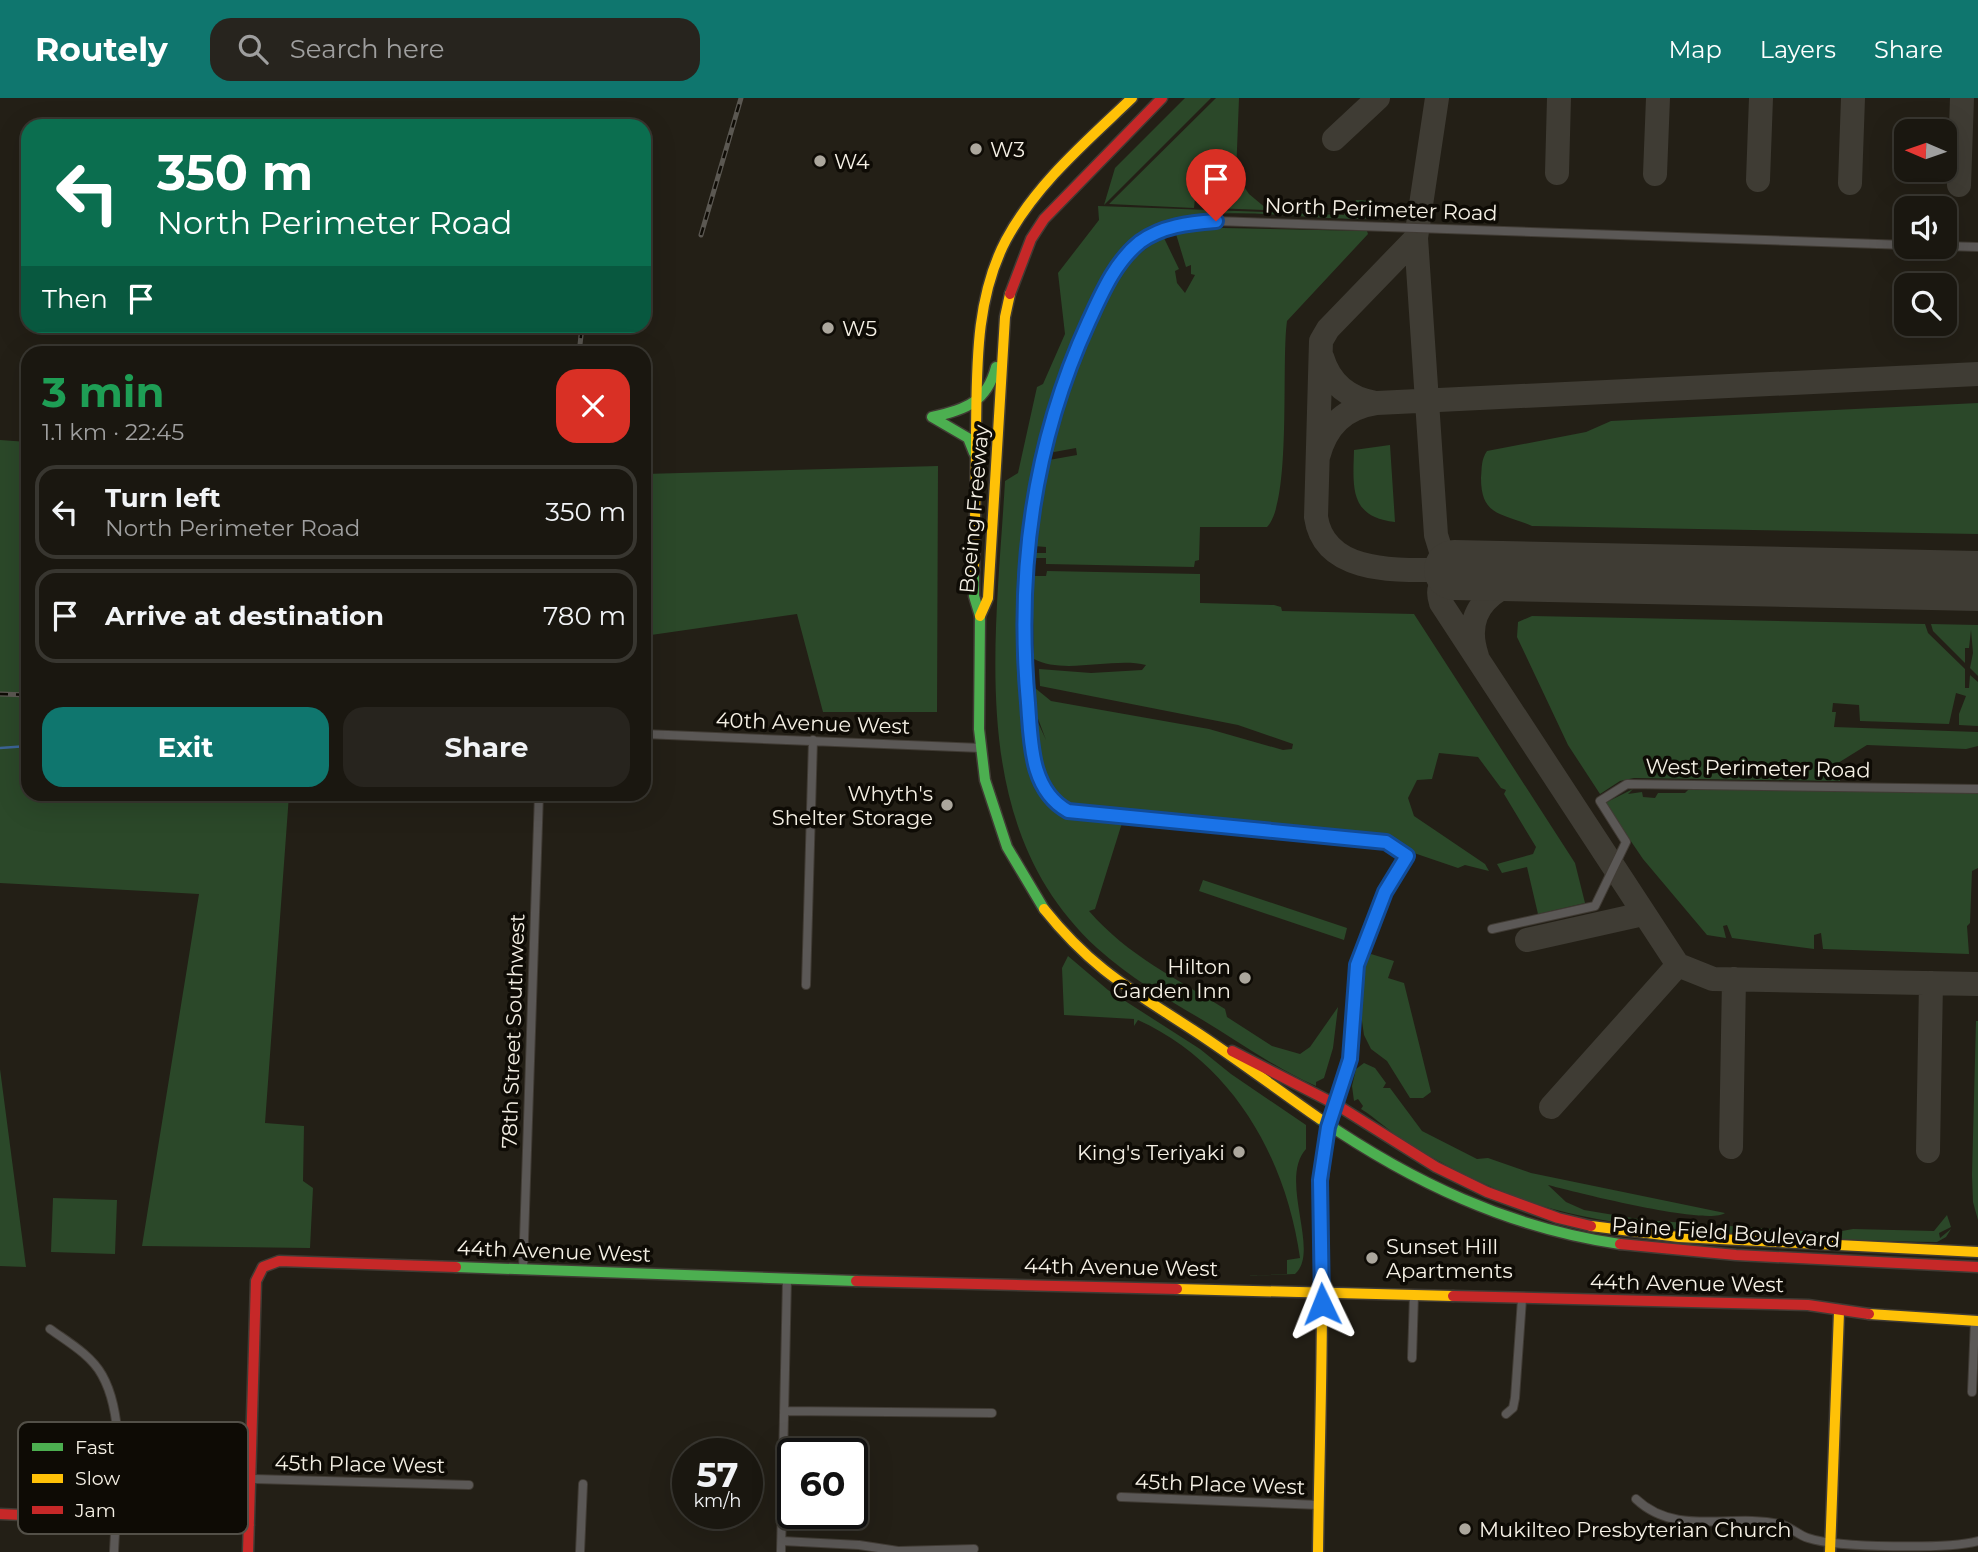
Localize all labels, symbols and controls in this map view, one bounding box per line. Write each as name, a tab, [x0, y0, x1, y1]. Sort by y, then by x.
search box	[210, 18, 700, 81]
text: Routely	[35, 29, 168, 69]
icon: search	[234, 30, 272, 68]
text: Search here	[290, 33, 445, 65]
text: Map	[1668, 35, 1722, 64]
text: Layers	[1760, 35, 1836, 64]
text: Share	[1874, 35, 1943, 64]
north arrow	[1894, 119, 1956, 182]
map controls	[1894, 119, 1957, 336]
place label: W3	[990, 137, 1025, 162]
marker: W3	[968, 141, 984, 157]
text: 350 m	[157, 143, 313, 202]
icon: left	[42, 147, 133, 238]
place label: W4	[834, 149, 870, 174]
pin	[1186, 149, 1246, 221]
marker: W4	[812, 153, 828, 169]
icon: arrive	[1197, 160, 1235, 198]
street label: North Perimeter Road	[1264, 192, 1498, 226]
button: sound	[1894, 196, 1957, 259]
text: North Perimeter Road	[157, 203, 512, 242]
button: search	[1894, 273, 1957, 336]
icon: arrive	[122, 280, 160, 318]
text: Then	[42, 283, 108, 315]
place label: W5	[842, 316, 877, 341]
marker: W5	[820, 320, 836, 336]
text: 3 min	[42, 366, 164, 418]
button: close	[556, 369, 630, 443]
text: 1.1 km · 22:45	[42, 418, 184, 446]
street label: Boeing Freeway	[954, 423, 994, 594]
text: Turn left	[105, 482, 221, 514]
icon: left	[46, 493, 84, 531]
text: 350 m	[545, 496, 626, 528]
text: North Perimeter Road	[105, 514, 360, 542]
icon: arrive	[46, 597, 84, 635]
text: Arrive at destination	[105, 600, 384, 632]
text: 780 m	[543, 600, 626, 632]
button: Exit	[42, 707, 329, 787]
button: Share	[343, 707, 630, 787]
street label: 40th Avenue West	[715, 707, 911, 739]
street label: West Perimeter Road	[1645, 754, 1871, 782]
place label: Whyth's Shelter Storage	[772, 781, 933, 830]
marker: Whyth's Shelter Storage	[939, 797, 955, 813]
street label: 78th Street Southwest	[496, 913, 530, 1149]
place label: Hilton Garden Inn	[1113, 954, 1231, 1003]
marker: Hilton Garden Inn	[1237, 970, 1253, 986]
place label: King's Teriyaki	[1077, 1140, 1225, 1165]
marker: King's Teriyaki	[1231, 1144, 1247, 1160]
street label: Paine Field Boulevard	[1611, 1212, 1841, 1252]
place label: Sunset Hill Apartments	[1386, 1234, 1513, 1283]
street label: 44th Avenue West	[456, 1235, 652, 1267]
marker: Sunset Hill Apartments	[1364, 1250, 1380, 1266]
street label: 44th Avenue West	[1024, 1253, 1218, 1281]
position arrow	[1285, 1267, 1359, 1341]
street label: 44th Avenue West	[1590, 1269, 1784, 1297]
legend	[18, 1422, 248, 1534]
text: Fast	[75, 1436, 115, 1459]
speed limit sign: 60	[777, 1438, 868, 1529]
street label: 45th Place West	[275, 1450, 445, 1478]
text: 57	[696, 1453, 739, 1496]
text: Slow	[75, 1467, 120, 1490]
street label: 45th Place West	[1134, 1469, 1306, 1499]
text: km/h	[693, 1490, 742, 1512]
text: Jam	[74, 1499, 116, 1522]
place label: Mukilteo Presbyterian Church	[1479, 1517, 1791, 1542]
marker: Mukilteo Presbyterian Church	[1457, 1521, 1473, 1537]

